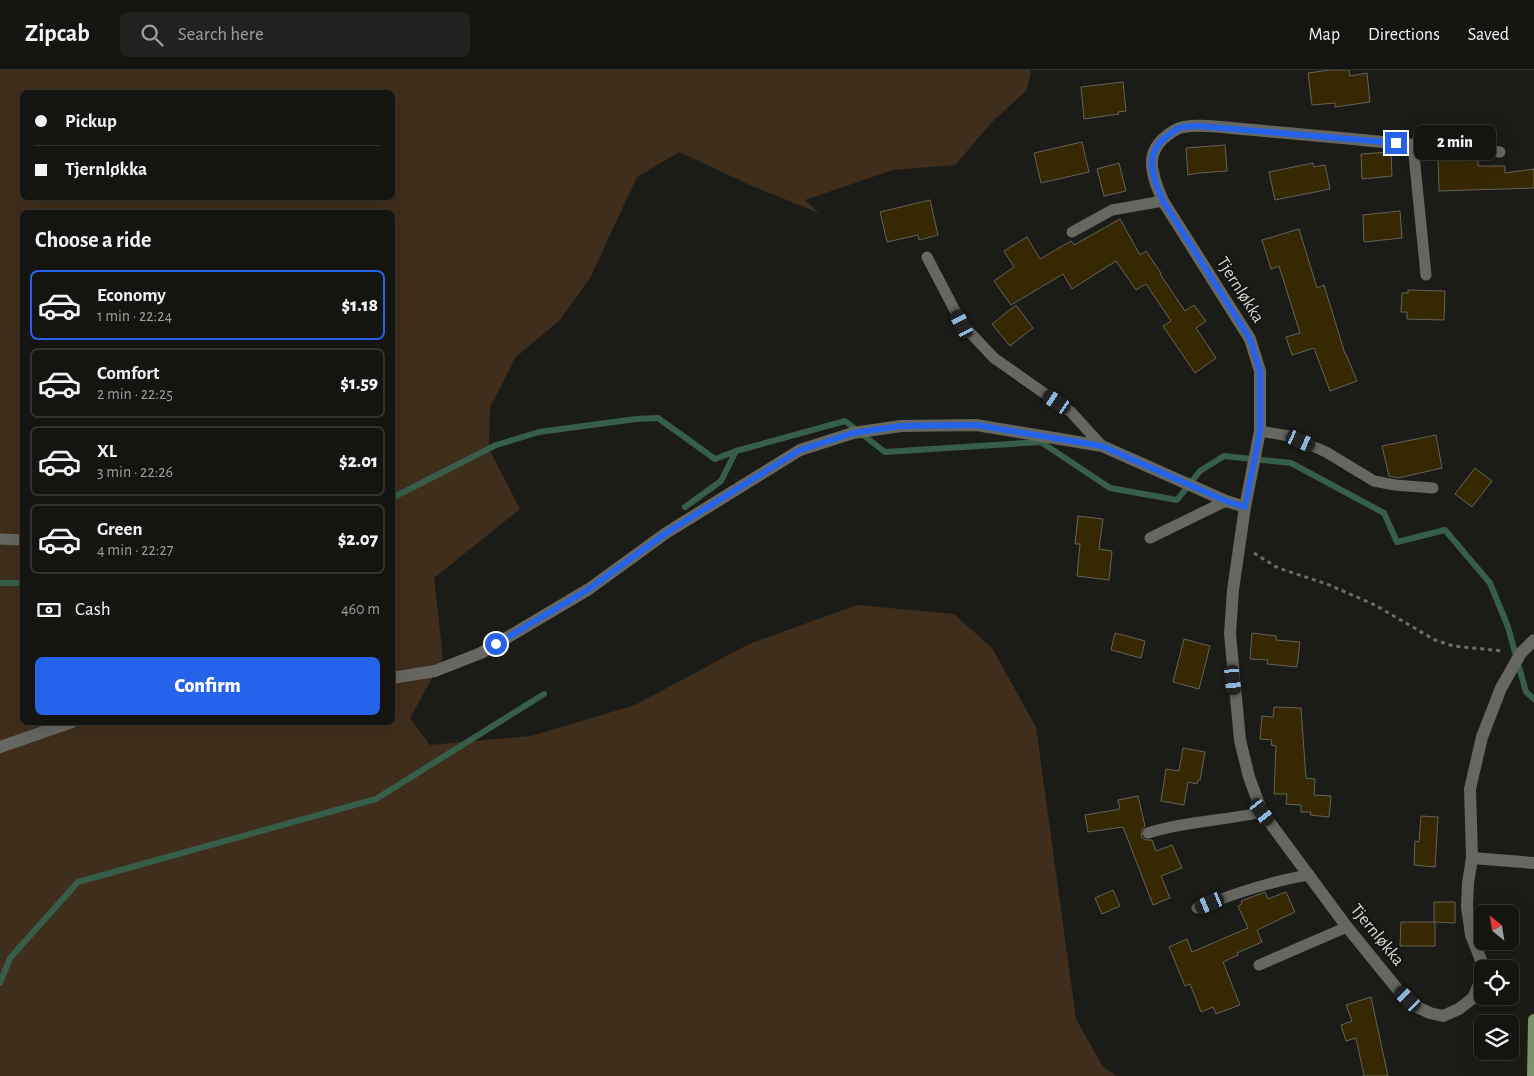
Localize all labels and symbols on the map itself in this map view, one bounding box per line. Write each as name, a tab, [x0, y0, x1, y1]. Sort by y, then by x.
callout: 2 min	[1414, 126, 1496, 160]
route end	[1385, 132, 1407, 154]
street label: Tjernløkka	[1213, 254, 1267, 326]
car	[948, 307, 975, 341]
car	[1040, 387, 1073, 417]
car	[1284, 428, 1317, 454]
route start	[485, 633, 507, 655]
car	[1223, 664, 1242, 696]
car	[1246, 796, 1277, 828]
car	[1193, 890, 1226, 916]
street label: Tjernløkka	[1347, 901, 1407, 969]
north arrow	[1474, 905, 1519, 950]
car	[1392, 983, 1424, 1015]

